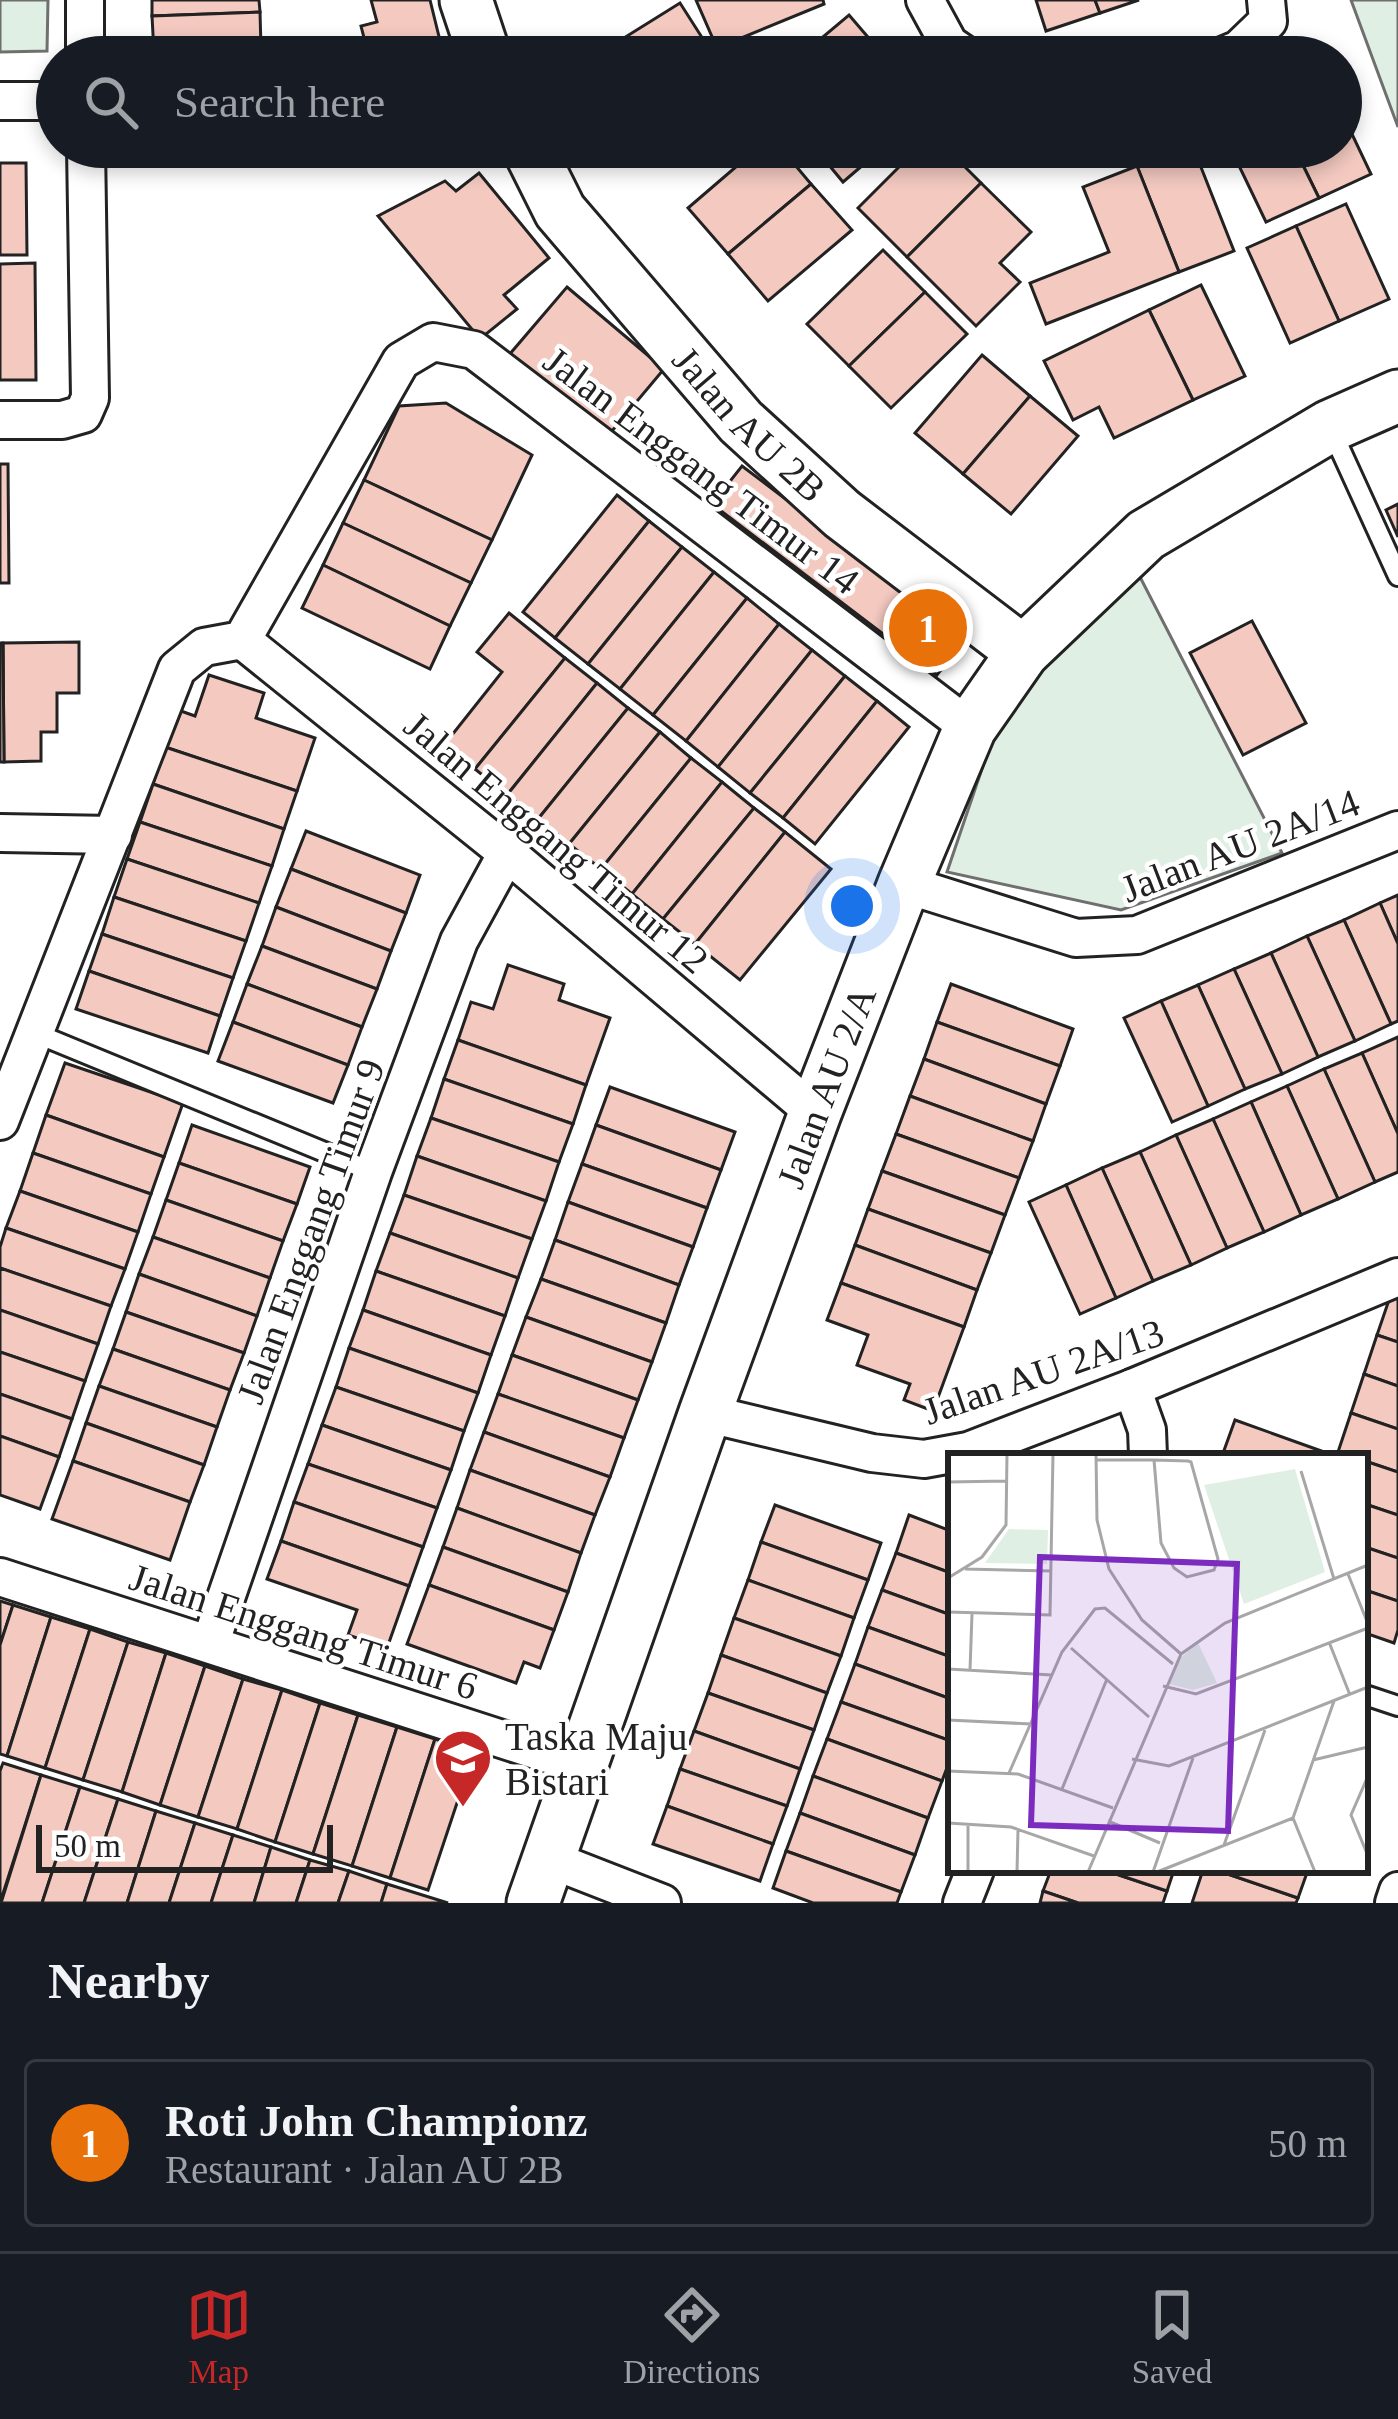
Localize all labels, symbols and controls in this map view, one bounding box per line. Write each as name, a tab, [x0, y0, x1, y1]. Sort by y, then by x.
search box	[36, 36, 1362, 168]
icon: search	[78, 69, 144, 135]
text: Search here	[174, 77, 385, 127]
street label: Jalan Enggang Timur 14	[535, 338, 867, 603]
street label: Jalan AU 2B	[664, 338, 834, 510]
pin: 1	[889, 583, 967, 673]
street label: Jalan Enggang Timur 12	[396, 703, 717, 983]
street label: Jalan AU 2A/14	[1115, 780, 1365, 911]
your location	[822, 876, 882, 936]
street label: Jalan AU 2/A	[768, 980, 884, 1194]
street label: Jalan Enggang Timur 9	[228, 1053, 394, 1409]
street label: Jalan AU 2A/13	[917, 1310, 1169, 1433]
inset map	[948, 1453, 1368, 1873]
street label: Jalan Enggang Timur 6	[124, 1555, 483, 1709]
place label: Taska Maju Bistari	[505, 1715, 687, 1803]
school or university icon: Taska Maju Bistari	[432, 1727, 494, 1809]
scale bar	[36, 1819, 333, 1872]
text: 50 m	[54, 1828, 121, 1864]
text: Nearby	[48, 1953, 209, 2009]
text: Roti John Championz	[165, 2096, 588, 2146]
text: 1	[80, 2122, 100, 2165]
text: 50 m	[1268, 2122, 1347, 2165]
text: Restaurant · Jalan AU 2B	[165, 2148, 564, 2191]
tab: Map	[186, 2282, 252, 2391]
tab: Directions	[623, 2282, 760, 2391]
tab: Saved	[1132, 2282, 1212, 2391]

